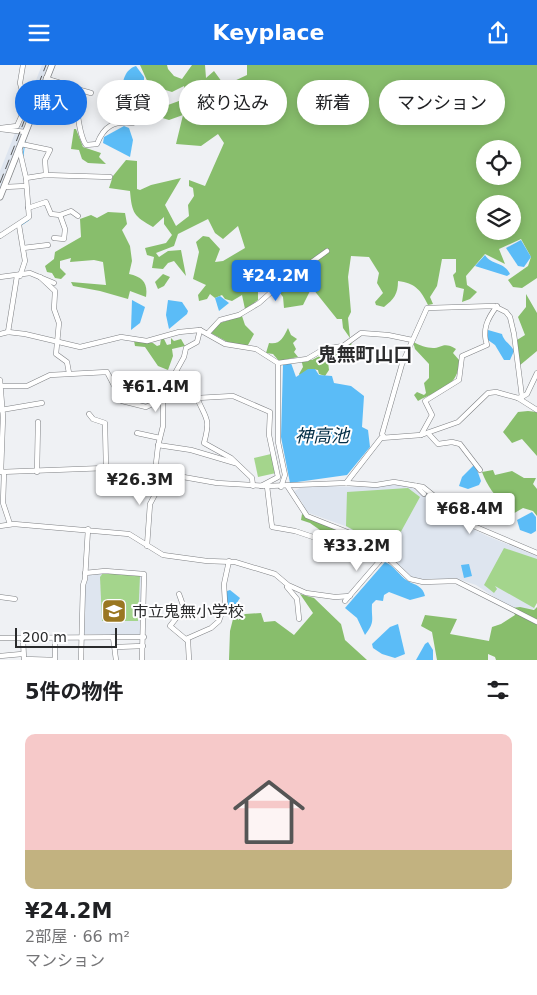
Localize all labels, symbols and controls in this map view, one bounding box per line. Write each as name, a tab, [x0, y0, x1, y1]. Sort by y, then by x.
icon: menu	[25, 19, 53, 47]
icon: share	[484, 19, 512, 47]
text: Keyplace	[212, 20, 325, 45]
chip: 購入	[15, 80, 87, 125]
chip: 賃貸	[97, 80, 169, 125]
chip: 絞り込み	[179, 80, 287, 125]
chip: 新着	[297, 80, 369, 125]
chip: マンション	[379, 80, 505, 125]
map controls	[476, 140, 521, 240]
button: locate	[476, 140, 521, 185]
button: layers	[476, 195, 521, 240]
pin: ¥24.2M	[235, 259, 317, 302]
text: ¥24.2M	[243, 266, 309, 285]
district label: 鬼無町山口	[317, 343, 413, 365]
pin: ¥61.4M	[115, 371, 197, 413]
text: ¥61.4M	[123, 377, 189, 396]
water label: 神高池	[295, 425, 351, 446]
pin: ¥26.3M	[99, 463, 181, 506]
text: ¥26.3M	[107, 470, 173, 489]
pin: ¥68.4M	[429, 493, 511, 535]
text: ¥68.4M	[437, 499, 503, 518]
pin: ¥33.2M	[316, 529, 398, 572]
text: ¥33.2M	[324, 536, 390, 555]
school or university icon: 市立鬼無小学校	[101, 598, 127, 624]
place label: 市立鬼無小学校	[132, 602, 244, 621]
scale bar	[15, 625, 118, 648]
text: 200 m	[22, 629, 67, 645]
icon: filters	[484, 676, 512, 704]
text: 5件の物件	[25, 680, 124, 704]
icon: home	[224, 767, 314, 857]
text: ¥24.2M	[25, 899, 112, 923]
text: 2部屋 · 66 m²	[25, 927, 130, 946]
text: マンション	[25, 951, 105, 970]

